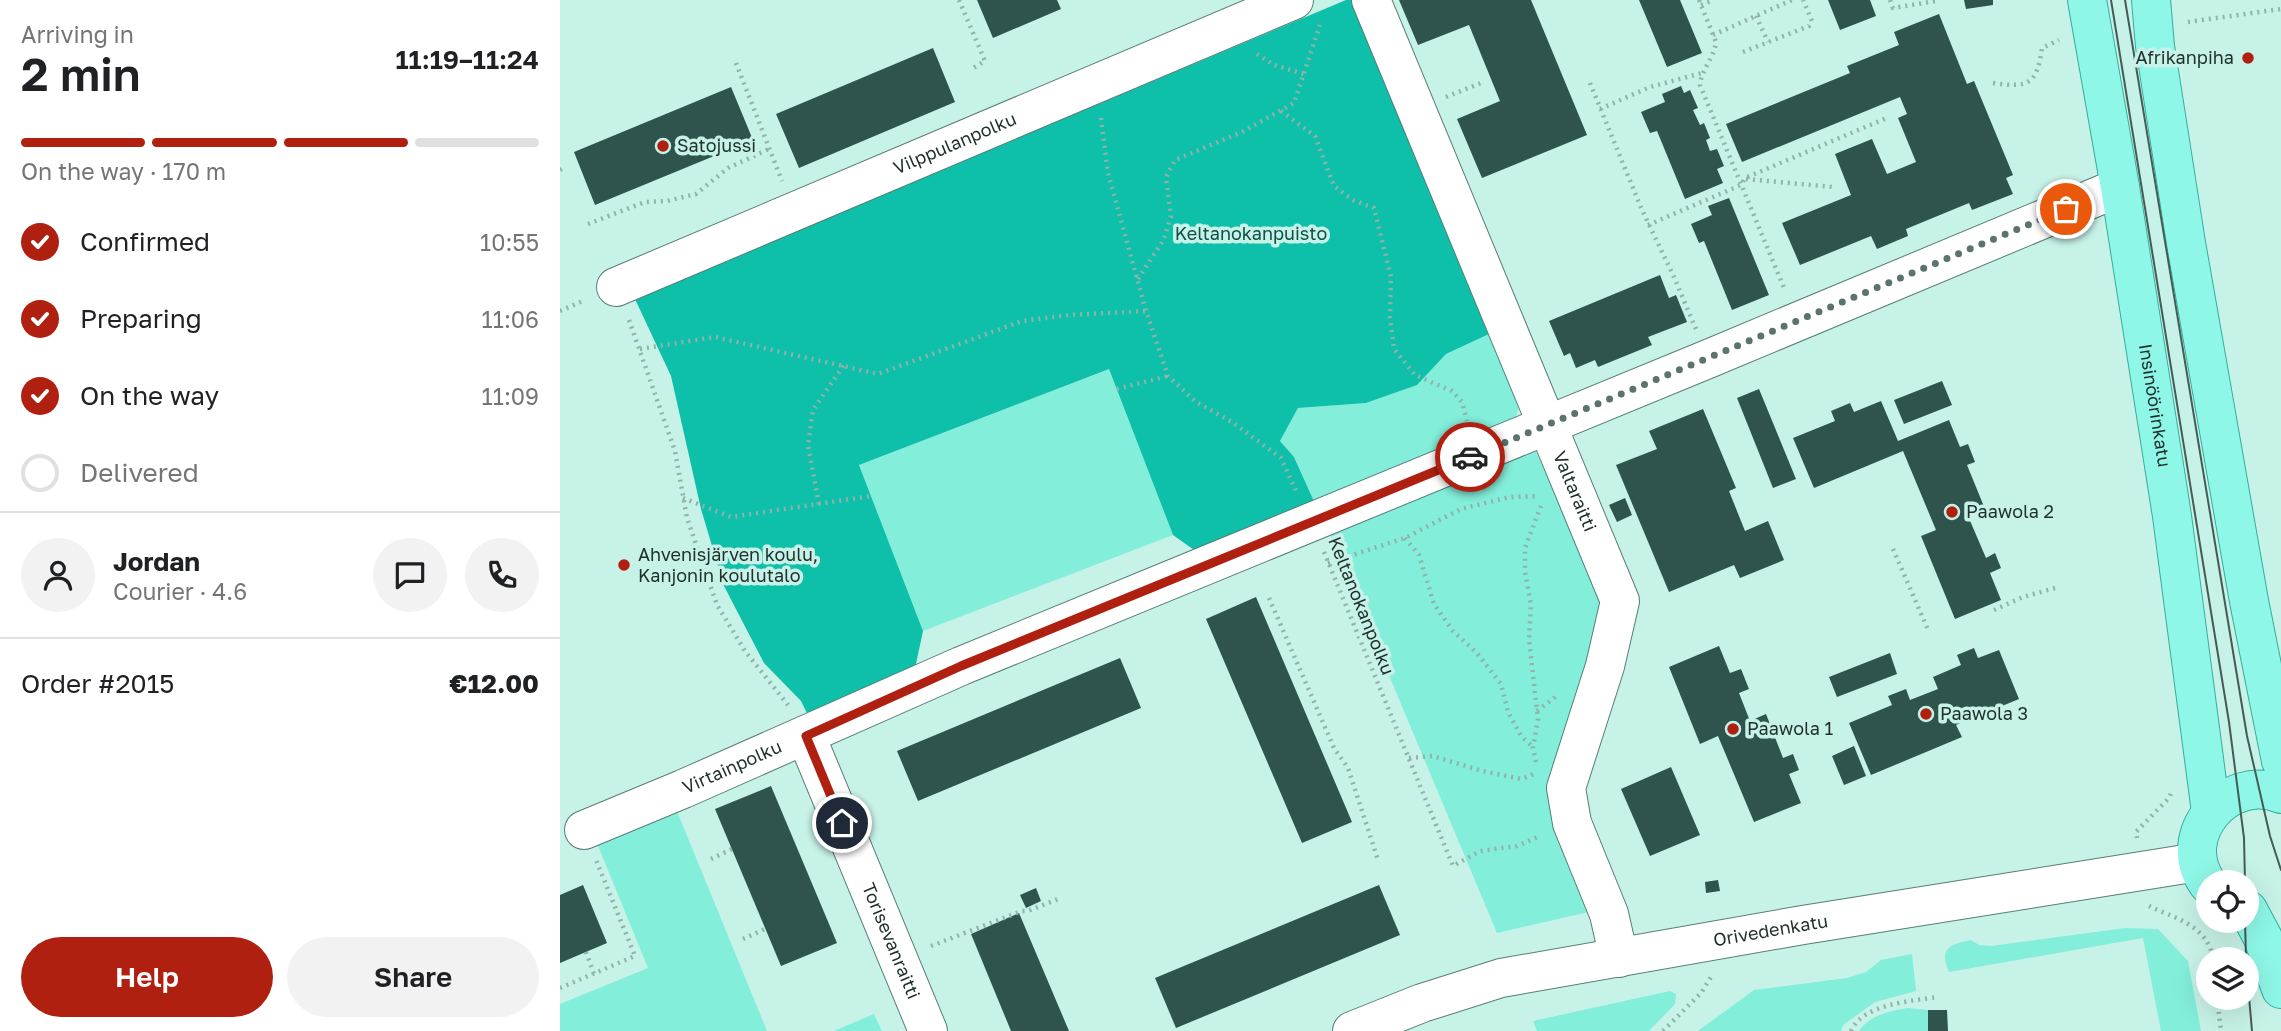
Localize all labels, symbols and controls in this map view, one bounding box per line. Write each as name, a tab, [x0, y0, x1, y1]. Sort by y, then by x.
text: Arriving in	[21, 20, 134, 48]
text: 11:19–11:24	[395, 44, 539, 75]
text: 2 min	[21, 46, 141, 101]
place label: Afrikanpiha	[2136, 46, 2234, 68]
marker: Afrikanpiha	[2240, 50, 2256, 66]
street label: Vilppulanpolku	[890, 107, 1019, 178]
place label: Satojussi	[677, 134, 756, 156]
marker: Satojussi	[655, 138, 671, 154]
text: On the way · 170 m	[21, 157, 226, 185]
pin	[2036, 179, 2096, 239]
icon: bag	[2047, 190, 2085, 228]
park label: Keltanokanpuisto	[1175, 222, 1327, 244]
icon: check	[21, 223, 59, 261]
text: Confirmed	[80, 226, 210, 257]
text: 10:55	[480, 228, 539, 256]
icon: check	[21, 300, 59, 338]
text: Preparing	[80, 303, 202, 334]
text: 11:06	[482, 305, 539, 333]
street label: Insinöörinkatu	[2135, 342, 2176, 469]
icon: check	[21, 377, 59, 415]
text: On the way	[80, 380, 219, 411]
text: 11:09	[482, 382, 539, 410]
courier	[1435, 422, 1505, 492]
icon: car	[1451, 438, 1489, 476]
street label: Valtaraitti	[1549, 448, 1602, 535]
text: Delivered	[80, 457, 199, 488]
place label: Paawola 2	[1966, 500, 2054, 522]
marker: Paawola 2	[1944, 504, 1960, 520]
street label: Keltanokanpolku	[1324, 533, 1400, 678]
button: person	[21, 538, 95, 612]
button: chat	[373, 538, 447, 612]
button: phone	[465, 538, 539, 612]
place label: Ahvenisjärven koulu, Kanjonin koulutalo	[638, 543, 818, 586]
text: Jordan	[113, 546, 200, 577]
marker: Ahvenisjärven koulu, Kanjonin koulutalo	[616, 557, 632, 573]
text: Courier · 4.6	[113, 577, 247, 605]
text: Order #2015	[21, 668, 174, 699]
text: €12.00	[449, 668, 539, 699]
place label: Paawola 3	[1940, 702, 2028, 724]
marker: Paawola 3	[1918, 706, 1934, 722]
place label: Paawola 1	[1747, 717, 1833, 739]
marker: Paawola 1	[1725, 721, 1741, 737]
street label: Virtainpolku	[679, 735, 785, 798]
pin	[812, 793, 872, 853]
icon: home	[823, 804, 861, 842]
map controls	[2196, 870, 2259, 1010]
button: locate	[2196, 870, 2259, 933]
street label: Torisevanraitti	[858, 879, 926, 1002]
street label: Orivedenkatu	[1711, 909, 1829, 951]
button: Help	[21, 937, 273, 1017]
button: Share	[287, 937, 539, 1017]
button: layers	[2196, 947, 2259, 1010]

